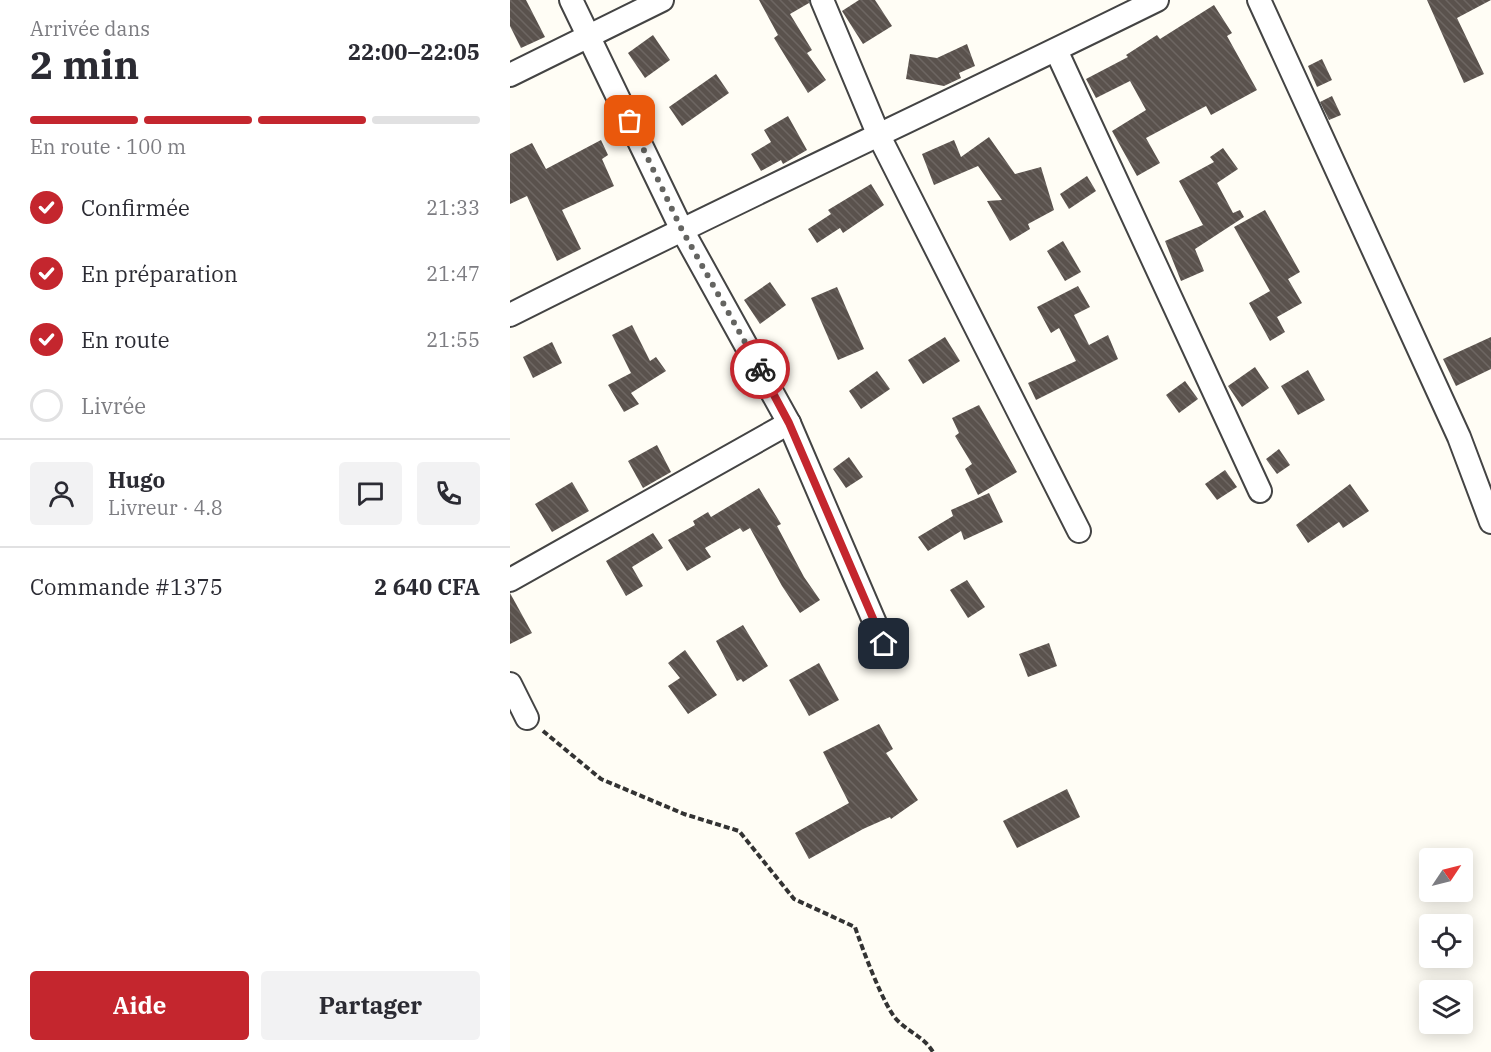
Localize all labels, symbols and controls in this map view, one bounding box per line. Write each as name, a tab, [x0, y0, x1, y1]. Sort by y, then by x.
text: Arrivée dans	[30, 15, 150, 42]
text: 22:00–22:05	[348, 37, 480, 66]
text: 2 min	[30, 39, 139, 90]
pin	[604, 95, 655, 146]
icon: bag	[613, 104, 646, 137]
text: En route · 100 m	[30, 133, 186, 160]
icon: check	[30, 191, 63, 224]
text: Confirmée	[81, 193, 190, 222]
text: 21:33	[426, 194, 480, 221]
icon: check	[30, 257, 63, 290]
text: En préparation	[81, 259, 238, 288]
text: 21:47	[426, 260, 480, 287]
icon: check	[30, 323, 63, 356]
text: En route	[81, 325, 170, 354]
text: 21:55	[426, 326, 480, 353]
courier	[730, 339, 790, 399]
icon: bike	[744, 353, 777, 386]
text: Livrée	[81, 391, 146, 420]
button: person	[30, 462, 93, 525]
button: chat	[339, 462, 402, 525]
button: phone	[417, 462, 480, 525]
text: Hugo	[108, 465, 165, 494]
text: Livreur · 4.8	[108, 494, 223, 521]
text: Commande #1375	[30, 572, 223, 601]
text: 2 640 CFA	[374, 572, 480, 601]
pin	[858, 618, 909, 669]
icon: home	[867, 627, 900, 660]
north arrow	[1419, 848, 1473, 902]
map controls	[1419, 848, 1473, 1034]
button: locate	[1419, 914, 1473, 968]
button: Aide	[30, 971, 249, 1040]
button: Partager	[261, 971, 480, 1040]
button: layers	[1419, 980, 1473, 1034]

